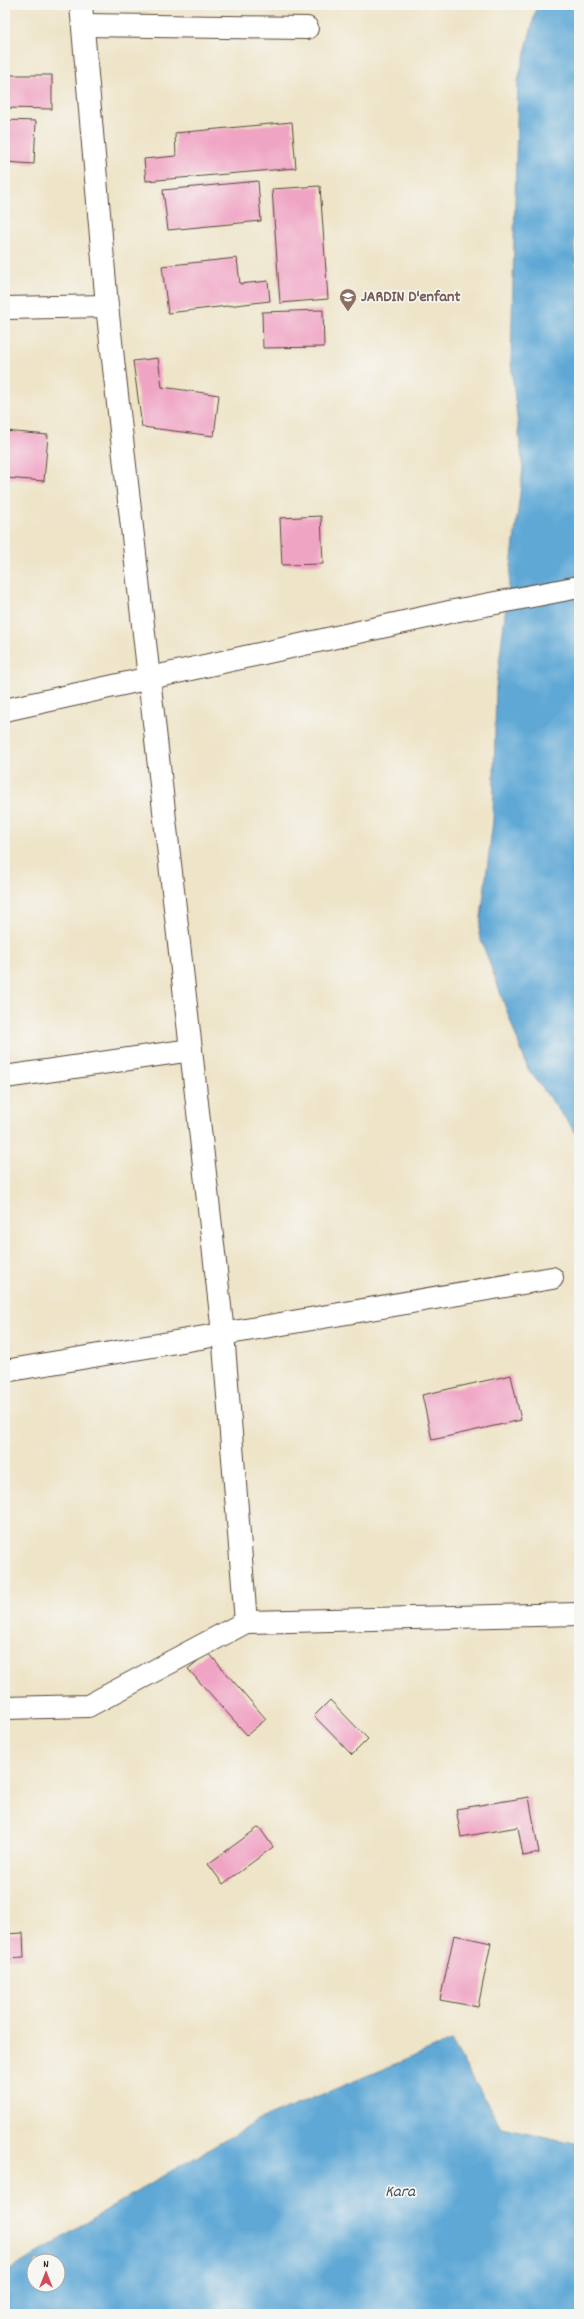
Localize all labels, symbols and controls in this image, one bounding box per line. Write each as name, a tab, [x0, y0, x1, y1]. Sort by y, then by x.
place label: JARDIN D'enfant	[361, 286, 461, 309]
school or university icon: JARDIN D'enfant	[338, 287, 358, 312]
water label: Kara	[385, 2181, 416, 2205]
north arrow	[26, 2253, 66, 2293]
text: N	[43, 2257, 49, 2273]

